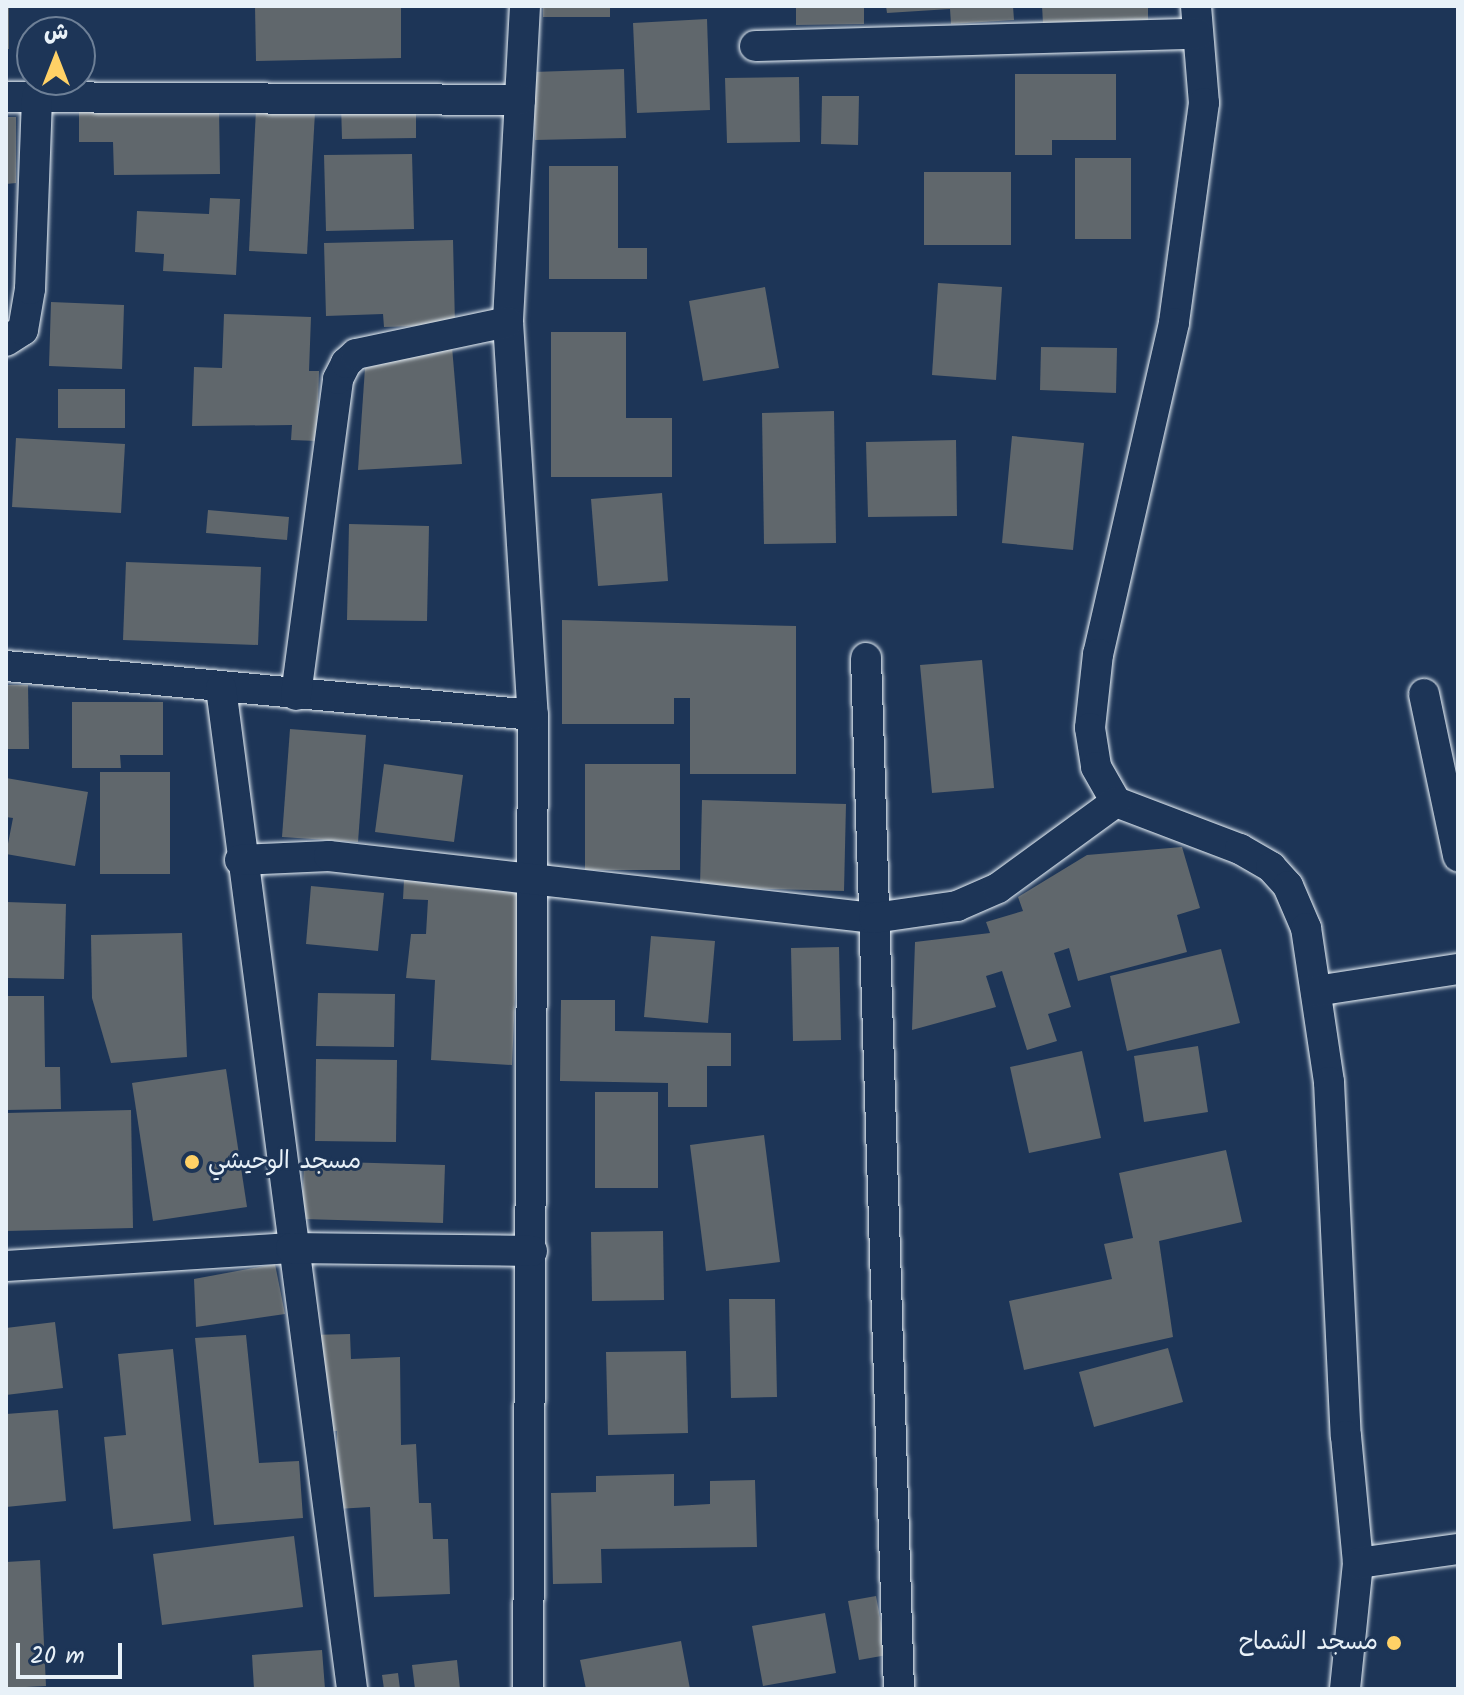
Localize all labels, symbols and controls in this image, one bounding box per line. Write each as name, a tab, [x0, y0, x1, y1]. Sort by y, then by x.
north arrow	[16, 16, 96, 96]
text: ش	[44, 16, 68, 51]
place label: مسجد الوحيشي	[208, 1148, 361, 1176]
marker: مسجد الوحيشي	[183, 1153, 201, 1171]
scale bar	[20, 1627, 126, 1677]
place label: مسجد الشماح	[1238, 1629, 1378, 1657]
marker: مسجد الشماح	[1385, 1634, 1403, 1652]
text: 20 m	[30, 1637, 85, 1676]

